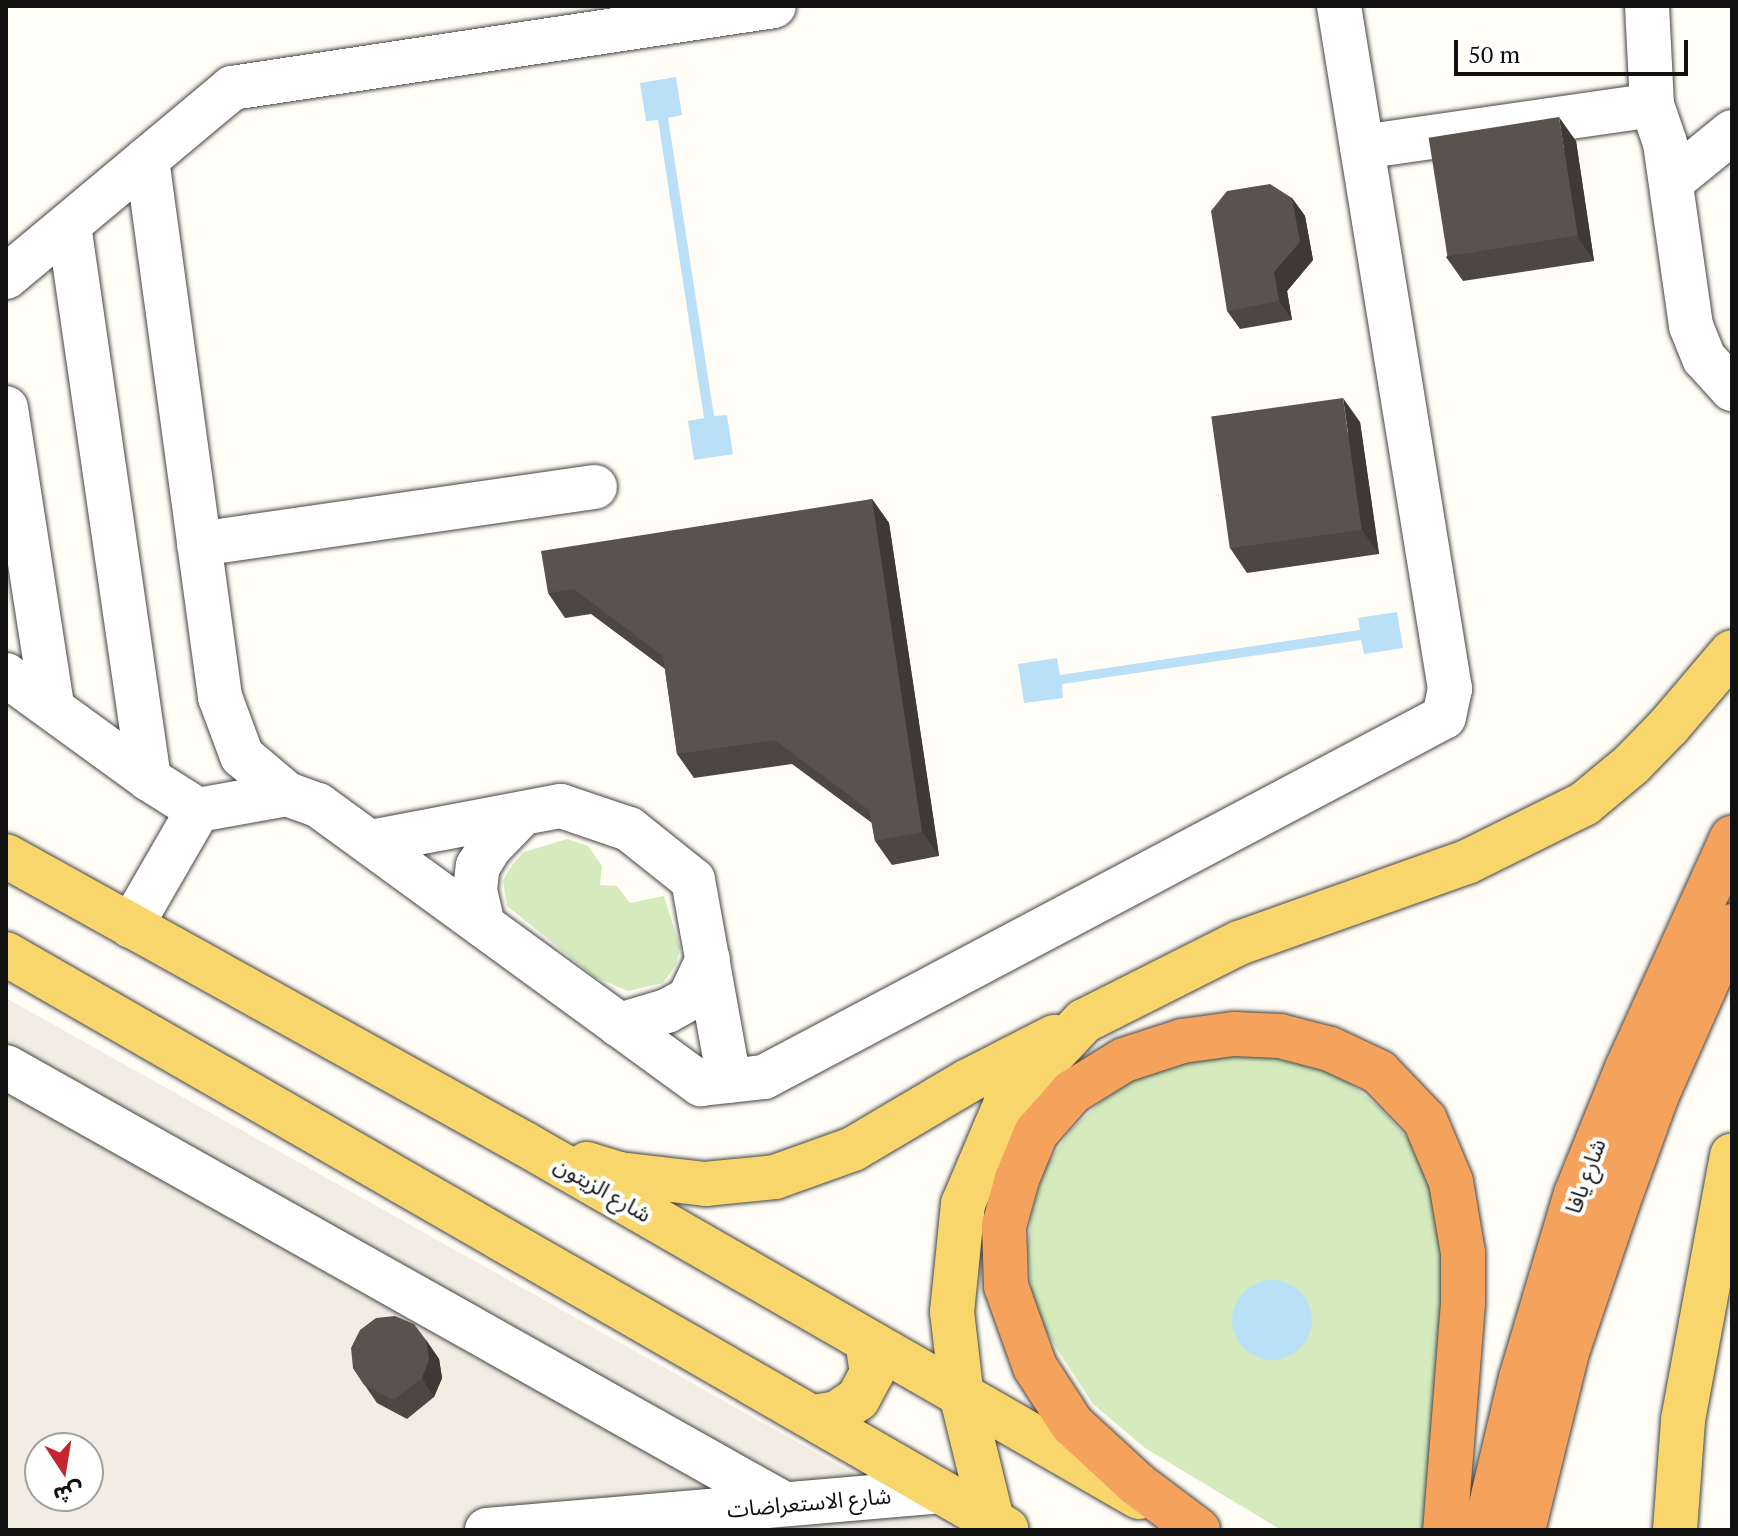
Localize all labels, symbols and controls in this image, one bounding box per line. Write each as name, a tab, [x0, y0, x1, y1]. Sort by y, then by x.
scale bar	[1458, 24, 1692, 74]
text: 50 m	[1468, 38, 1520, 70]
street label: شارع يافا	[1559, 1135, 1611, 1217]
street label: شارع الزيتون	[550, 1151, 656, 1227]
north arrow	[24, 1432, 104, 1512]
text: ش	[51, 1477, 86, 1511]
street label: شارع الاستعراضات	[726, 1482, 892, 1522]

